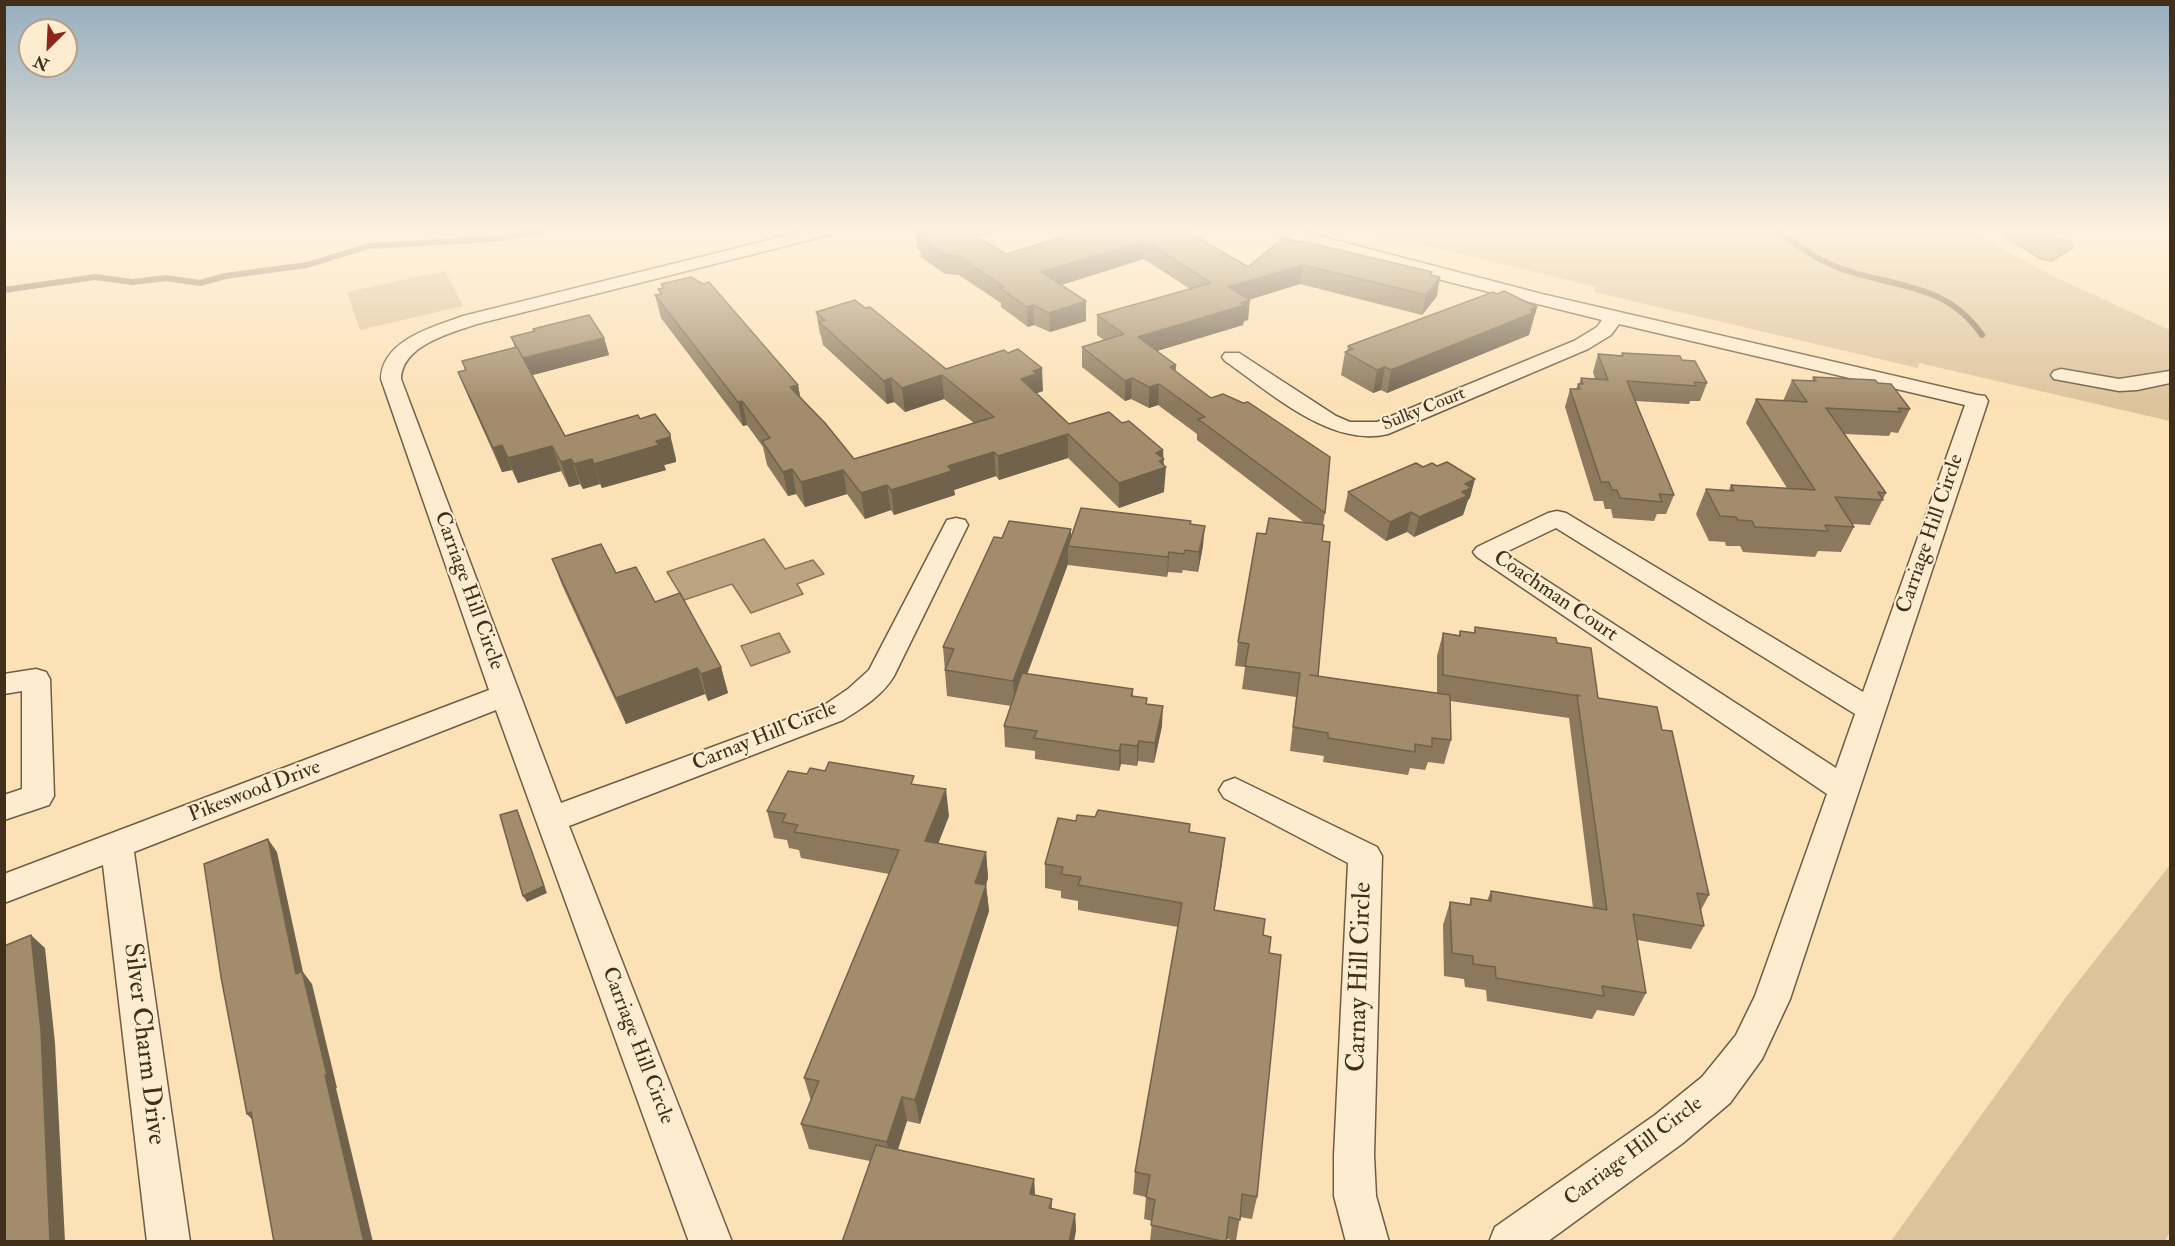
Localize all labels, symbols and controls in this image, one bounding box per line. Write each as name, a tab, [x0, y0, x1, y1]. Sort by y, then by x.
north arrow	[18, 18, 78, 78]
text: N	[31, 51, 52, 75]
street label: Sulky Court	[1379, 384, 1469, 436]
street label: Carriage Hill Circle	[1892, 451, 1970, 617]
street label: Carriage Hill Circle	[428, 509, 508, 673]
street label: Coachman Court	[1488, 546, 1622, 648]
street label: Carnay Hill Circle	[689, 697, 841, 777]
street label: Pikeswood Drive	[185, 755, 325, 829]
street label: Carnay Hill Circle	[1342, 881, 1380, 1073]
street label: Silver Charm Drive	[115, 941, 171, 1147]
street label: Carriage Hill Circle	[595, 964, 679, 1128]
street label: Carriage Hill Circle	[1560, 1092, 1708, 1212]

